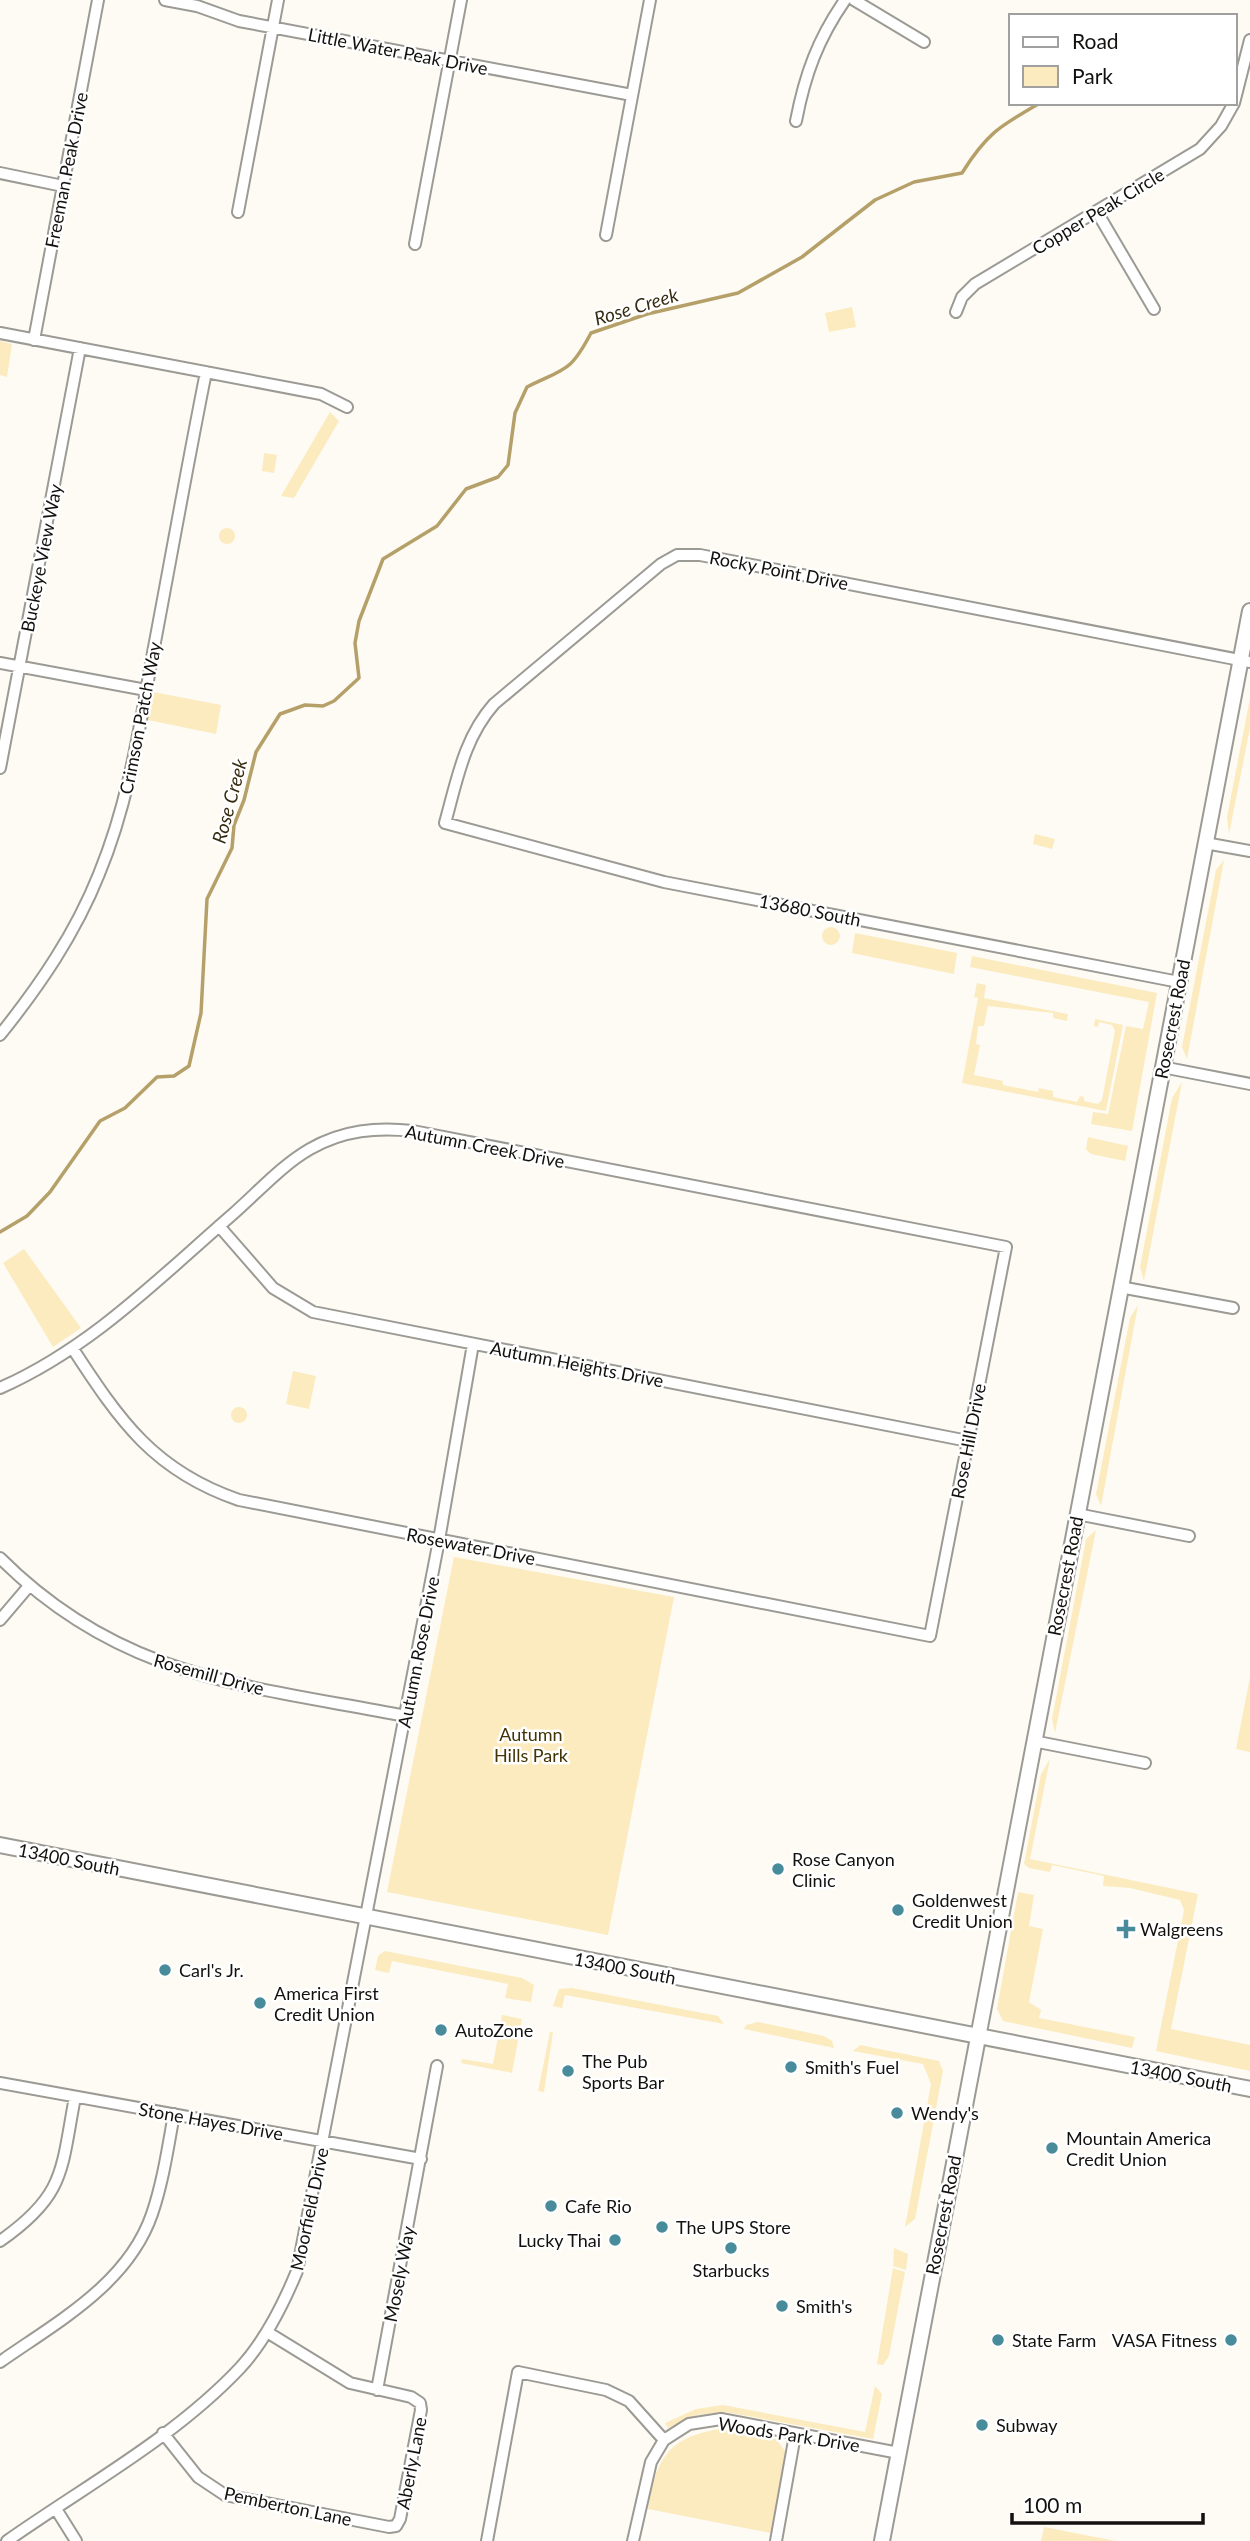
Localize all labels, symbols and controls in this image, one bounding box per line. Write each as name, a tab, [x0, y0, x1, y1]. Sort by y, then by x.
legend	[1009, 14, 1236, 105]
street label: Little Water Peak Drive	[306, 23, 490, 79]
text: Road	[1072, 28, 1119, 53]
text: Park	[1072, 63, 1113, 88]
street label: Freeman Peak Drive	[40, 90, 92, 250]
street label: Copper Peak Circle	[1028, 163, 1168, 259]
water label: Rose Creek	[591, 282, 682, 330]
street label: Buckeye View Way	[16, 482, 66, 634]
street label: Rocky Point Drive	[708, 546, 850, 594]
street label: Crimson Patch Way	[114, 639, 166, 796]
water label: Rose Creek	[207, 755, 252, 846]
street label: 13680 South	[757, 889, 863, 931]
street label: Rosecrest Road	[1150, 957, 1194, 1081]
street label: Autumn Creek Drive	[403, 1120, 567, 1172]
street label: Autumn Heights Drive	[488, 1336, 666, 1392]
street label: Rose Hill Drive	[946, 1382, 990, 1500]
street label: Rosecrest Road	[1043, 1514, 1087, 1638]
street label: Rosewater Drive	[405, 1523, 537, 1569]
street label: Autumn Rose Drive	[393, 1574, 443, 1730]
street label: Rosemill Drive	[151, 1649, 267, 1699]
park label: Autumn Hills Park	[494, 1723, 569, 1766]
street label: 13400 South	[16, 1838, 122, 1880]
place label: Rose Canyon Clinic	[792, 1848, 895, 1891]
marker: Rose Canyon Clinic	[770, 1861, 786, 1877]
place label: Goldenwest Credit Union	[912, 1889, 1013, 1932]
marker: Goldenwest Credit Union	[890, 1902, 906, 1918]
place label: Walgreens	[1140, 1918, 1223, 1940]
marker: Walgreens	[1118, 1921, 1134, 1937]
street label: 13400 South	[572, 1947, 678, 1989]
place label: Carl's Jr.	[179, 1959, 244, 1981]
marker: Carl's Jr.	[157, 1962, 173, 1978]
place label: America First Credit Union	[274, 1982, 379, 2025]
marker: America First Credit Union	[252, 1995, 268, 2011]
place label: AutoZone	[455, 2019, 533, 2041]
marker: AutoZone	[433, 2022, 449, 2038]
place label: The Pub Sports Bar	[582, 2050, 665, 2093]
street label: 13400 South	[1128, 2055, 1234, 2097]
place label: Smith's Fuel	[805, 2056, 899, 2078]
marker: Smith's Fuel	[783, 2059, 799, 2075]
marker: The Pub Sports Bar	[560, 2063, 576, 2079]
street label: Stone Hayes Drive	[137, 2097, 285, 2145]
place label: Wendy's	[911, 2102, 979, 2124]
marker: Wendy's	[889, 2105, 905, 2121]
place label: Mountain America Credit Union	[1066, 2127, 1211, 2170]
marker: Mountain America Credit Union	[1044, 2140, 1060, 2156]
street label: Moorfield Drive	[285, 2146, 333, 2272]
street label: Rosecrest Road	[921, 2153, 965, 2277]
place label: Cafe Rio	[565, 2195, 632, 2217]
marker: Cafe Rio	[543, 2198, 559, 2214]
place label: The UPS Store	[676, 2216, 791, 2238]
marker: The UPS Store	[654, 2219, 670, 2235]
street label: Mosely Way	[379, 2224, 419, 2324]
place label: Lucky Thai	[518, 2229, 601, 2251]
marker: Lucky Thai	[607, 2232, 623, 2248]
marker: Starbucks	[723, 2240, 739, 2256]
place label: Starbucks	[693, 2259, 770, 2281]
place label: Smith's	[796, 2295, 853, 2317]
marker: Smith's	[774, 2298, 790, 2314]
place label: State Farm	[1012, 2329, 1096, 2351]
place label: VASA Fitness	[1112, 2329, 1217, 2351]
marker: State Farm	[990, 2332, 1006, 2348]
marker: VASA Fitness	[1223, 2332, 1239, 2348]
street label: Woods Park Drive	[717, 2412, 861, 2456]
place label: Subway	[996, 2414, 1058, 2436]
street label: Aberly Lane	[391, 2415, 431, 2511]
marker: Subway	[974, 2417, 990, 2433]
street label: Pemberton Lane	[222, 2482, 354, 2530]
scale bar	[1012, 2482, 1203, 2526]
text: 100 m	[1023, 2492, 1082, 2517]

